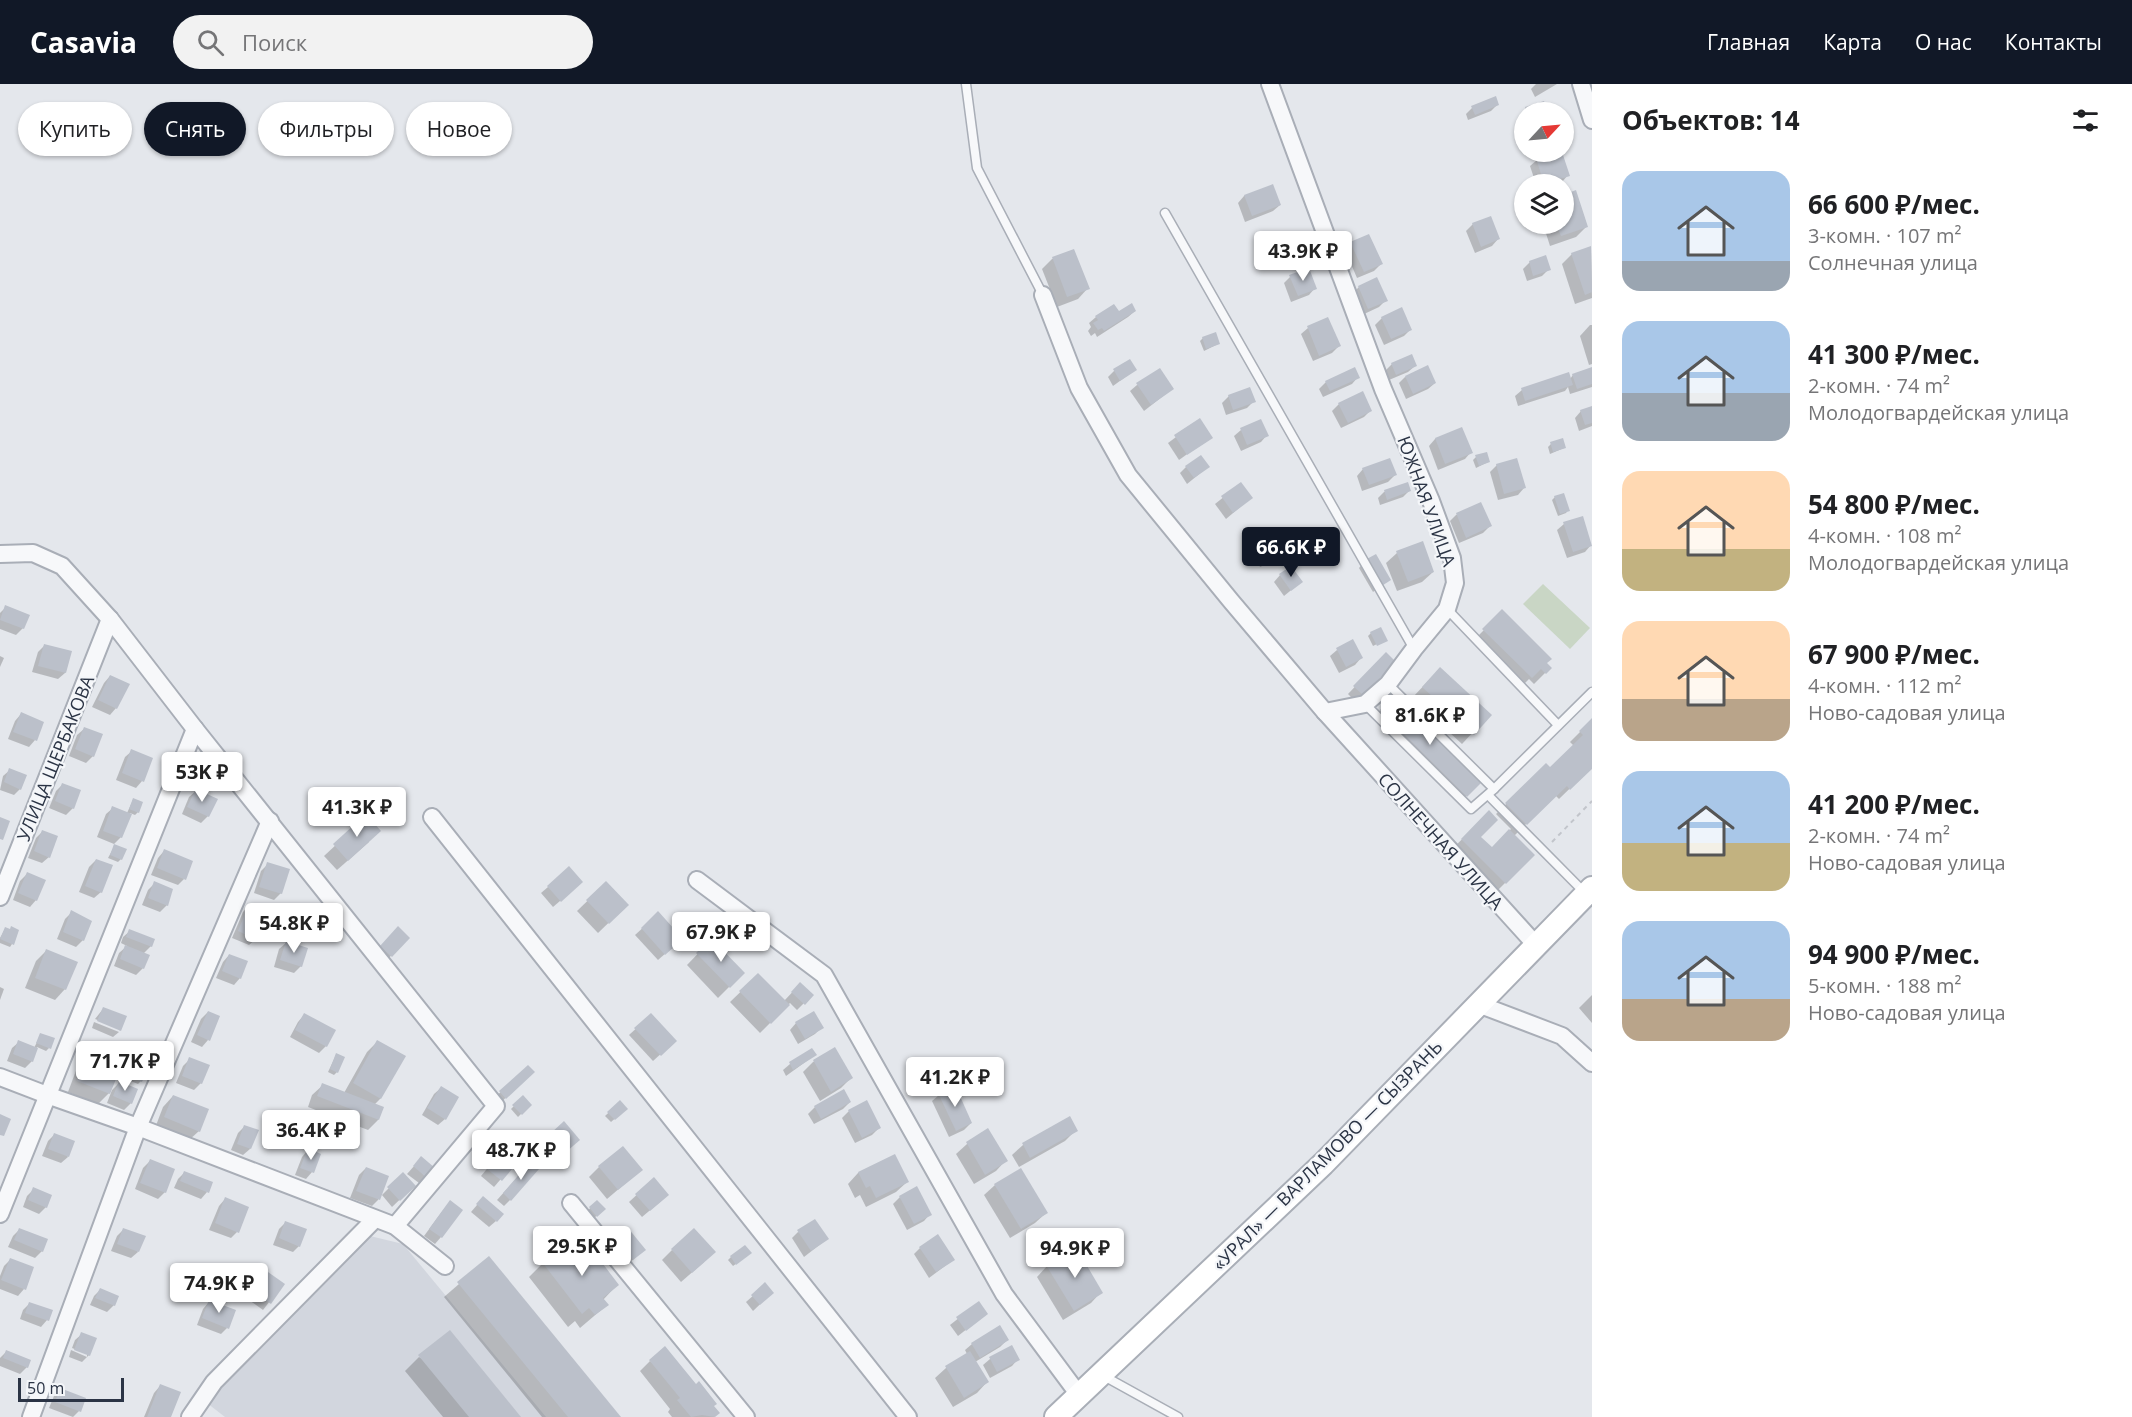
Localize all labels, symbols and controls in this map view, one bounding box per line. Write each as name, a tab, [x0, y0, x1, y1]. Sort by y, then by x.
search box	[173, 15, 593, 69]
text: Casavia	[30, 23, 137, 61]
icon: search	[194, 26, 227, 59]
text: Поиск	[242, 27, 307, 57]
text: Главная	[1707, 28, 1790, 56]
text: Карта	[1823, 28, 1882, 56]
text: О нас	[1915, 28, 1972, 56]
text: Контакты	[2005, 28, 2102, 56]
chip: Купить	[18, 102, 132, 156]
chip: Снять	[144, 102, 246, 156]
chip: Фильтры	[258, 102, 394, 156]
chip: Новое	[406, 102, 512, 156]
north arrow	[1514, 102, 1574, 162]
map controls	[1514, 102, 1574, 234]
text: Объектов: 14	[1622, 102, 1800, 138]
icon: filters	[2069, 104, 2102, 137]
button: layers	[1514, 174, 1574, 234]
text: 66 600 ₽/мес.	[1808, 186, 1980, 222]
icon: home	[1670, 195, 1742, 267]
text: 3-комн. · 107 m²	[1808, 222, 1961, 249]
pin: 43.9K ₽	[1248, 231, 1358, 282]
text: 43.9K ₽	[1268, 237, 1338, 264]
text: Солнечная улица	[1808, 249, 1978, 276]
text: 41 300 ₽/мес.	[1808, 336, 1980, 372]
icon: home	[1670, 345, 1742, 417]
text: 2-комн. · 74 m²	[1808, 372, 1950, 399]
text: Молодогвардейская улица	[1808, 399, 2069, 426]
street label: ЮЖНАЯ УЛИЦА	[1392, 433, 1462, 570]
text: 54 800 ₽/мес.	[1808, 486, 1980, 522]
icon: home	[1670, 495, 1742, 567]
text: 4-комн. · 108 m²	[1808, 522, 1961, 549]
pin: 66.6K ₽	[1236, 527, 1346, 578]
text: 66.6K ₽	[1256, 533, 1326, 560]
text: Молодогвардейская улица	[1808, 549, 2069, 576]
text: 67 900 ₽/мес.	[1808, 636, 1980, 672]
icon: home	[1670, 645, 1742, 717]
street label: УЛИЦА ЩЕРБАКОВА	[11, 671, 99, 844]
text: 4-комн. · 112 m²	[1808, 672, 1961, 699]
pin: 81.6K ₽	[1375, 695, 1485, 746]
text: Ново-садовая улица	[1808, 699, 2006, 726]
text: 81.6K ₽	[1395, 701, 1465, 728]
pin: 53K ₽	[160, 752, 244, 803]
text: 53K ₽	[176, 758, 229, 785]
street label: СОЛНЕЧНАЯ УЛИЦА	[1373, 767, 1509, 915]
text: 41 200 ₽/мес.	[1808, 786, 1980, 822]
pin: 41.3K ₽	[302, 787, 412, 838]
text: 41.3K ₽	[322, 793, 392, 820]
icon: home	[1670, 795, 1742, 867]
text: 2-комн. · 74 m²	[1808, 822, 1950, 849]
text: Ново-садовая улица	[1808, 849, 2006, 876]
pin: 54.8K ₽	[239, 903, 349, 954]
text: 54.8K ₽	[259, 909, 329, 936]
pin: 67.9K ₽	[666, 912, 776, 963]
text: 67.9K ₽	[686, 918, 756, 945]
text: 94 900 ₽/мес.	[1808, 936, 1980, 972]
icon: home	[1670, 945, 1742, 1017]
text: 5-комн. · 188 m²	[1808, 972, 1961, 999]
text: Ново-садовая улица	[1808, 999, 2006, 1026]
street label: «УРАЛ» — ВАРЛАМОВО — СЫЗРАНЬ	[1207, 1035, 1447, 1275]
pin: 71.7K ₽	[70, 1041, 180, 1092]
text: 71.7K ₽	[90, 1047, 160, 1074]
pin: 41.2K ₽	[900, 1057, 1010, 1108]
text: 41.2K ₽	[920, 1063, 990, 1090]
pin: 36.4K ₽	[256, 1110, 366, 1161]
text: 36.4K ₽	[276, 1116, 346, 1143]
pin: 48.7K ₽	[466, 1130, 576, 1181]
text: 48.7K ₽	[486, 1136, 556, 1163]
pin: 29.5K ₽	[527, 1226, 637, 1277]
pin: 94.9K ₽	[1020, 1228, 1130, 1279]
text: 29.5K ₽	[547, 1232, 617, 1259]
text: 94.9K ₽	[1040, 1234, 1110, 1261]
pin: 74.9K ₽	[164, 1263, 274, 1314]
text: 74.9K ₽	[184, 1269, 254, 1296]
scale bar	[18, 1375, 124, 1402]
text: 50 m	[27, 1377, 64, 1399]

